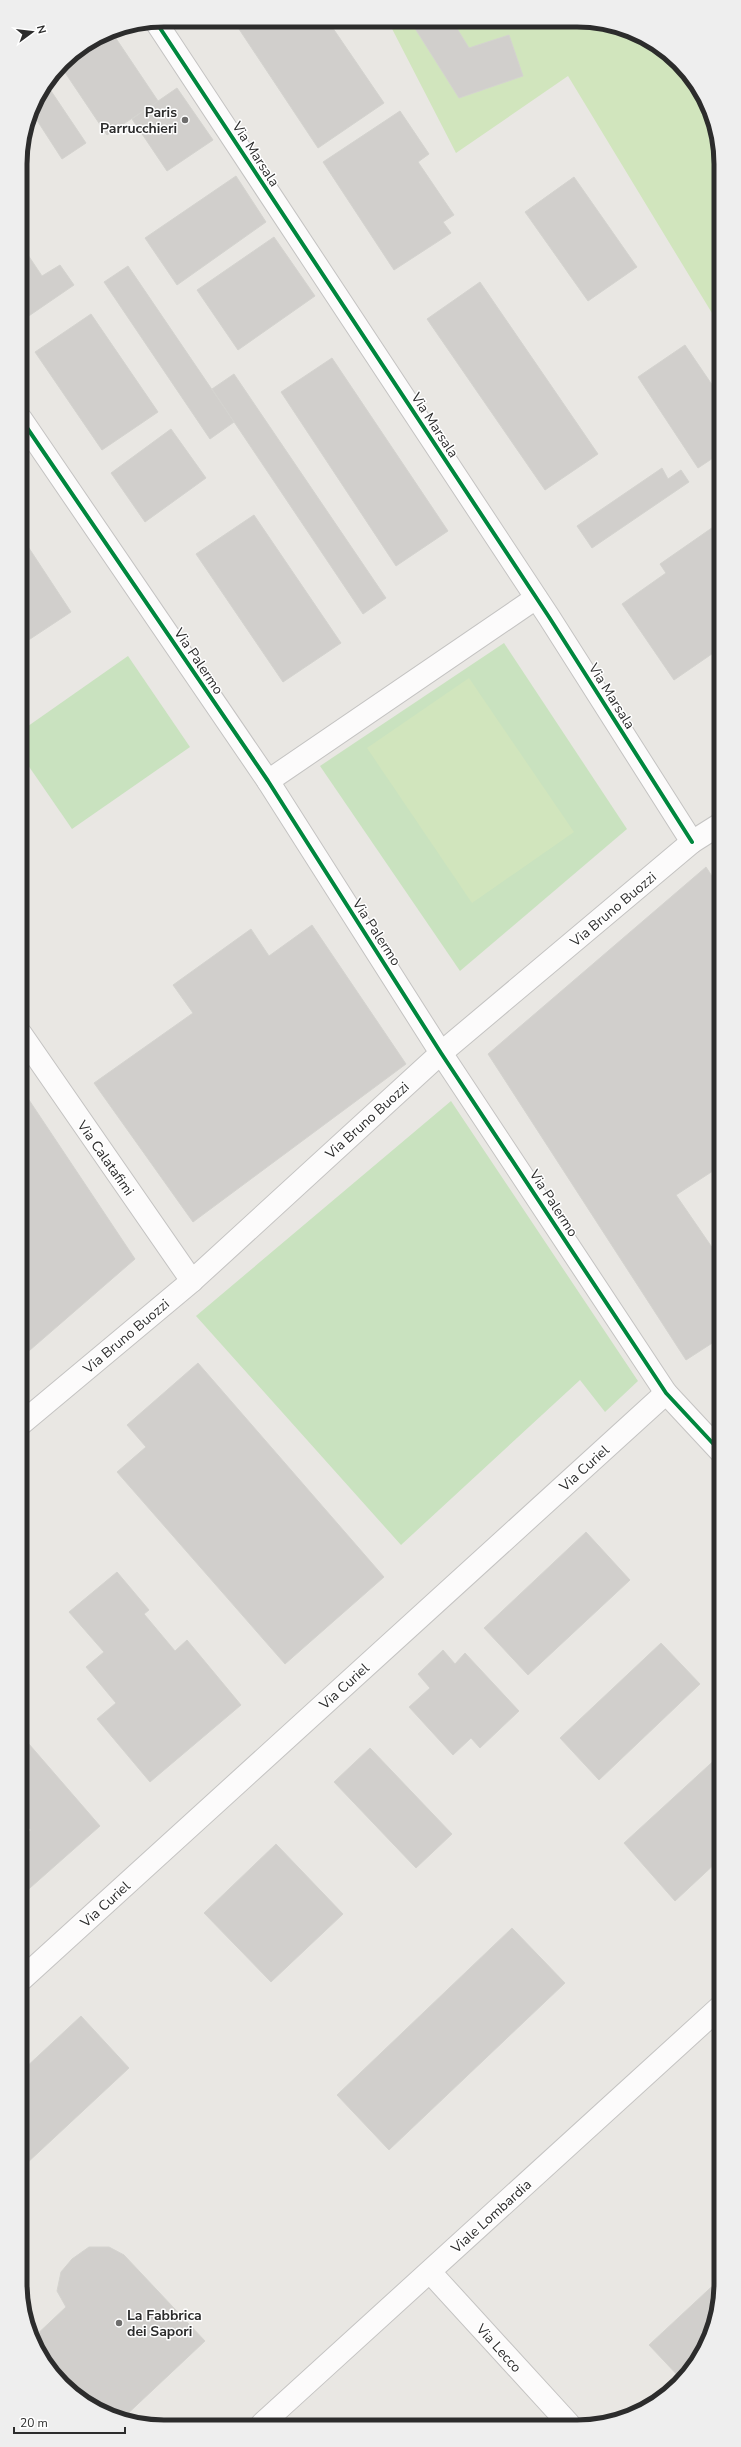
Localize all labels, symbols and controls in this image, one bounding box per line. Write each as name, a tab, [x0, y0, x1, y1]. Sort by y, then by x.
north arrow	[12, 12, 52, 52]
text: N	[33, 24, 49, 35]
place label: Paris Parrucchieri	[100, 103, 177, 138]
marker: Paris Parrucchieri	[180, 115, 190, 125]
street label: Via Marsala	[227, 117, 284, 190]
street label: Via Marsala	[406, 388, 463, 461]
street label: Via Palermo	[169, 624, 228, 698]
street label: Via Marsala	[583, 659, 639, 733]
street label: Via Bruno Buozzi	[566, 868, 660, 952]
street label: Via Palermo	[347, 894, 405, 970]
street label: Via Bruno Buozzi	[321, 1078, 413, 1164]
street label: Via Calatafimi	[72, 1116, 138, 1200]
street label: Via Palermo	[524, 1165, 582, 1241]
street label: Via Bruno Buozzi	[79, 1295, 173, 1379]
street label: Via Curiel	[555, 1440, 614, 1496]
street label: Via Curiel	[315, 1658, 374, 1714]
street label: Via Curiel	[76, 1876, 135, 1932]
street label: Viale Lombardia	[446, 2175, 536, 2258]
place label: La Fabbrica dei Sapori	[127, 2306, 202, 2341]
marker: La Fabbrica dei Sapori	[114, 2318, 124, 2328]
street label: Via Lecco	[471, 2319, 526, 2377]
scale bar	[14, 2409, 125, 2435]
text: 20 m	[20, 2415, 48, 2431]

